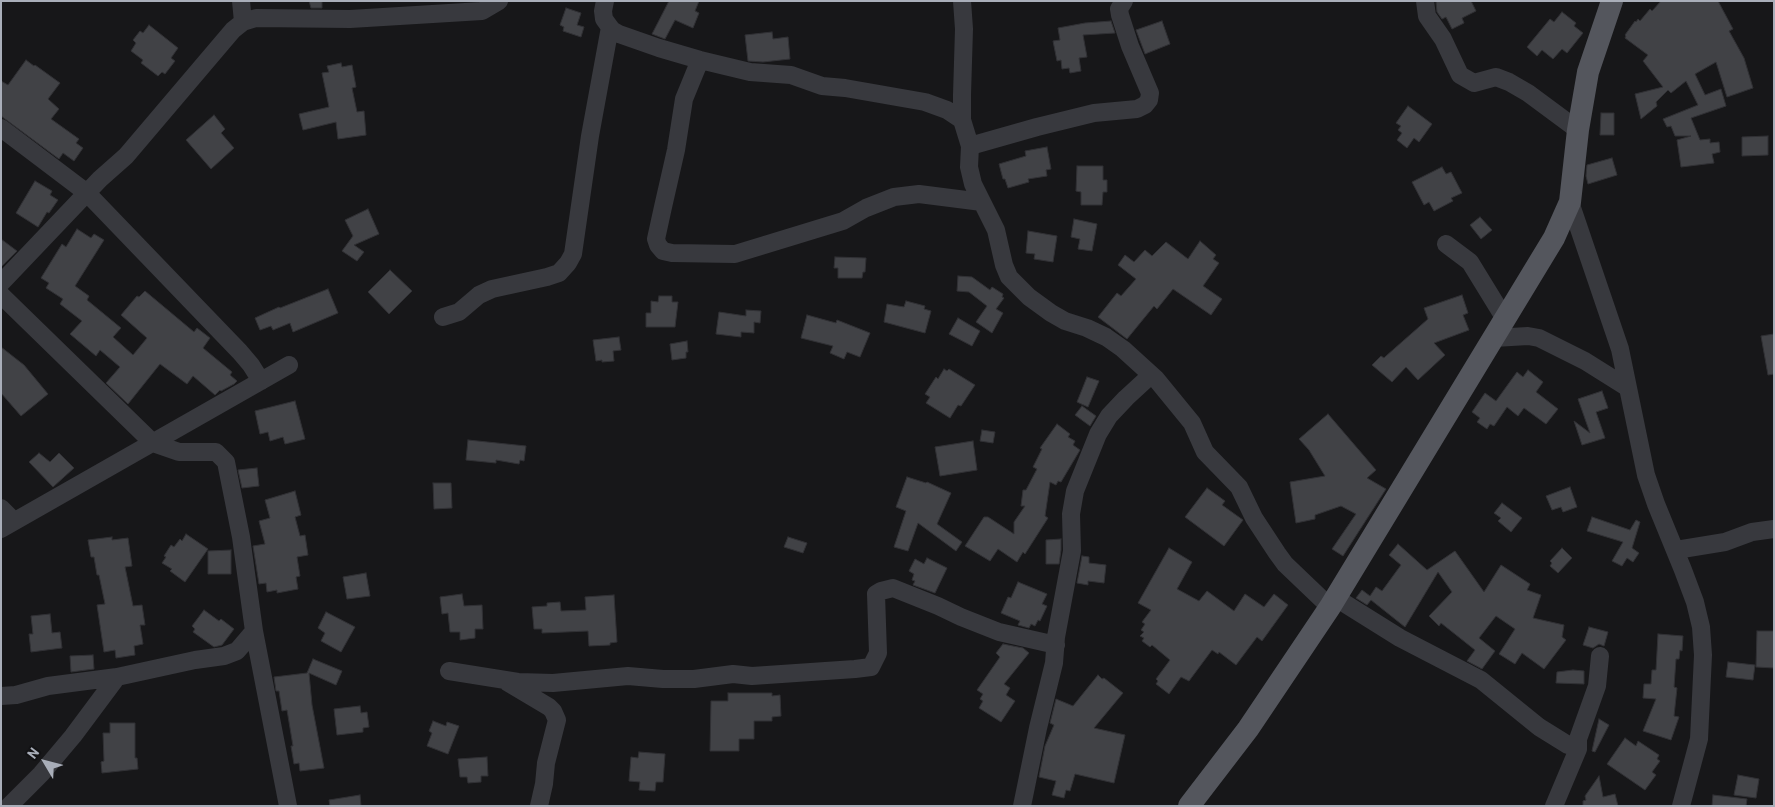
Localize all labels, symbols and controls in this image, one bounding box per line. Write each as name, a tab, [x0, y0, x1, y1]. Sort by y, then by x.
north arrow	[20, 737, 70, 787]
text: N	[23, 744, 42, 762]

